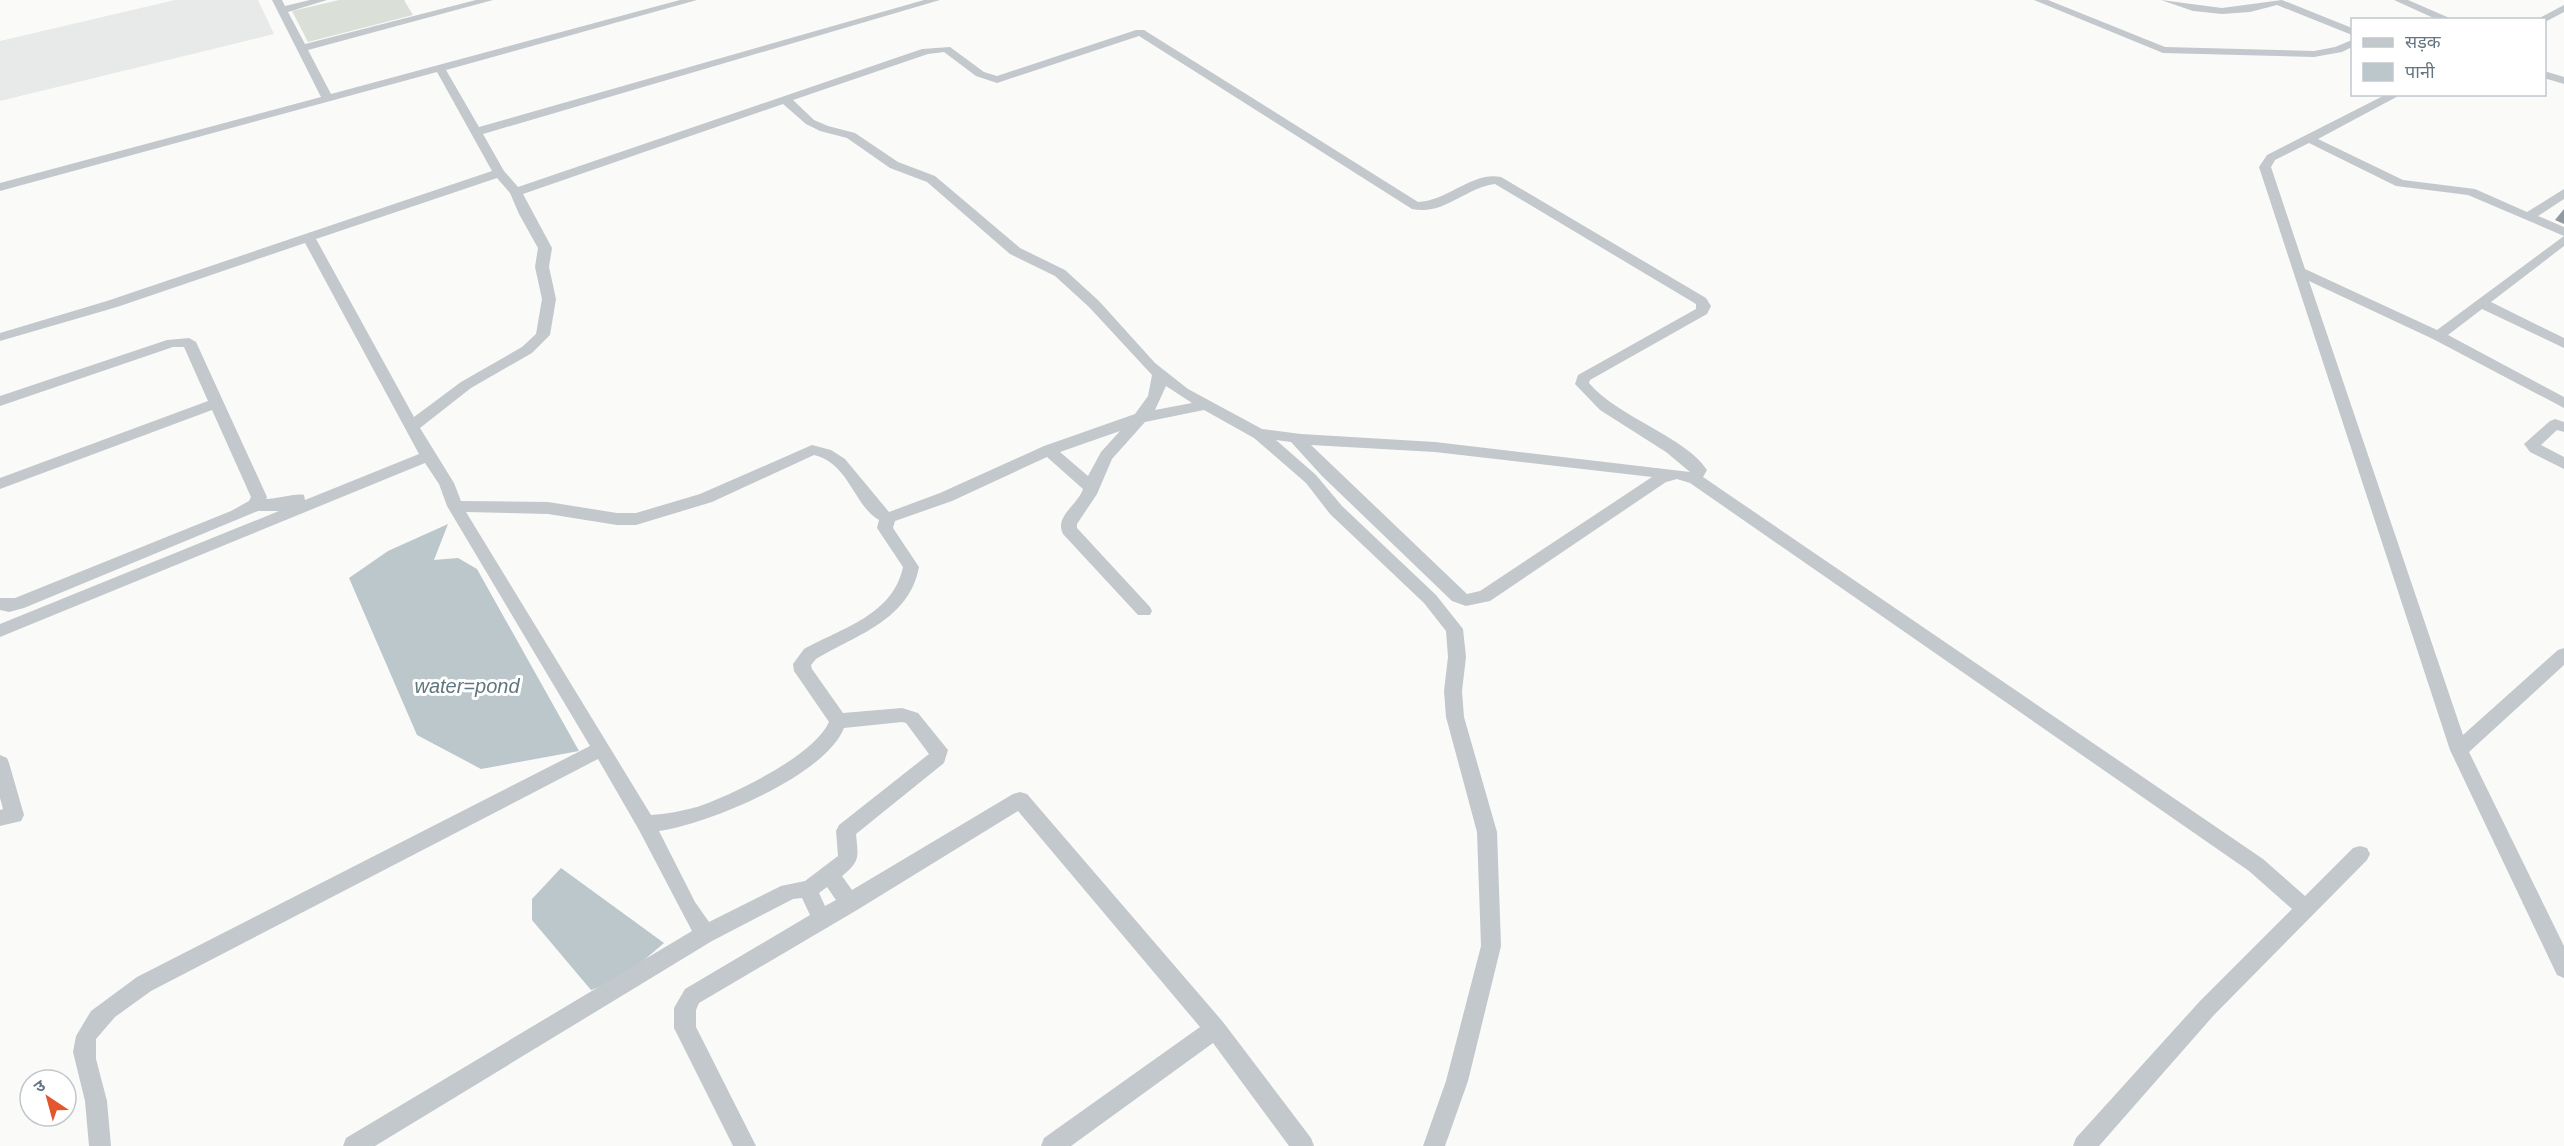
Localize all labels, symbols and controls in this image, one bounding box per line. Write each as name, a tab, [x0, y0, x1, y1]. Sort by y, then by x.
legend	[2351, 18, 2546, 96]
text: सड़क	[2405, 32, 2442, 52]
text: पानी	[2405, 62, 2435, 82]
water label: water=pond	[414, 675, 520, 697]
north arrow	[18, 1068, 78, 1128]
text: उ	[31, 1076, 49, 1096]

